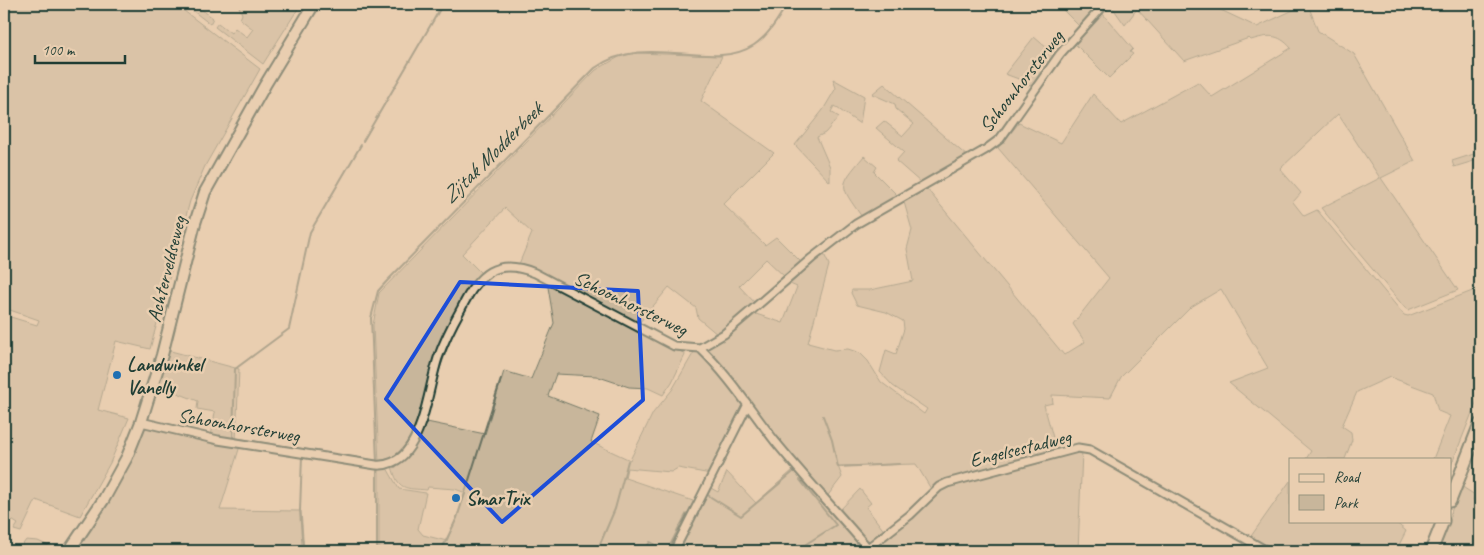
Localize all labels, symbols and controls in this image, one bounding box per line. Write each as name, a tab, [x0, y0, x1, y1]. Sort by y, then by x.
street label: Schoonhorsterweg	[974, 24, 1070, 138]
scale bar	[35, 32, 125, 64]
text: 100 m	[42, 41, 76, 60]
water label: Zijtak Modderbeek	[436, 95, 550, 209]
street label: Achterveldseweg	[141, 213, 192, 325]
street label: Schoonhorsterweg	[570, 265, 692, 342]
place label: Landwinkel Vanelly	[127, 352, 206, 400]
marker: Landwinkel Vanelly	[111, 369, 123, 381]
street label: Schoonhorsterweg	[176, 402, 303, 449]
street label: Engelsestadweg	[967, 423, 1075, 473]
legend	[1289, 458, 1452, 522]
text: Road	[1334, 468, 1361, 487]
place label: SmarTrix	[466, 486, 531, 511]
marker: SmarTrix	[450, 492, 462, 504]
text: Park	[1334, 494, 1359, 513]

